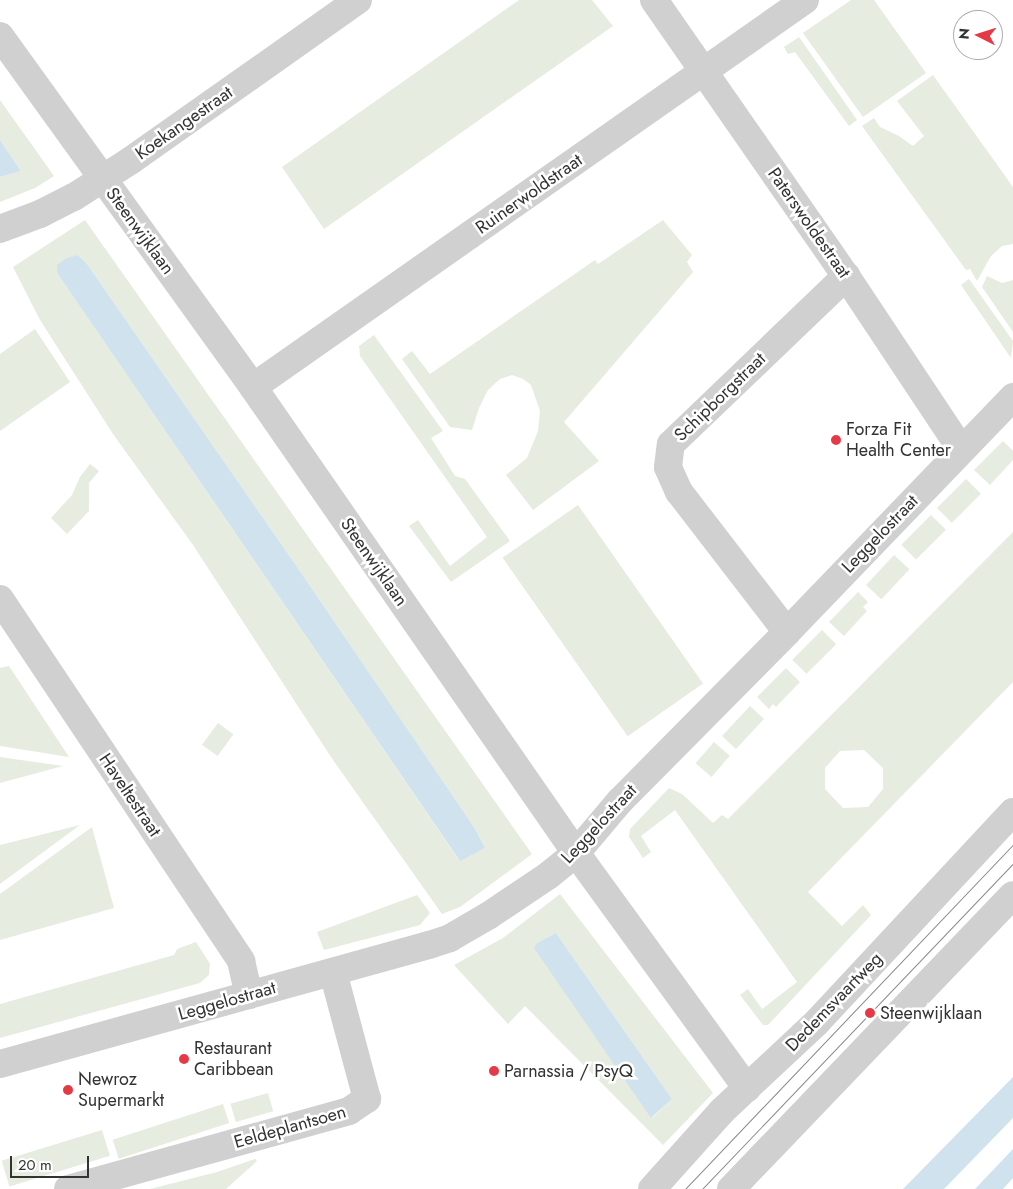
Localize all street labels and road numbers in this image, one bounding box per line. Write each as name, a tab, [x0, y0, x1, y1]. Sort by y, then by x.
street label: Koekangestraat	[131, 82, 237, 164]
street label: Ruinerwoldstraat	[472, 149, 586, 239]
street label: Paterswoldestraat	[763, 164, 855, 282]
street label: Steenwijklaan	[101, 183, 179, 279]
street label: Schipborgstraat	[670, 348, 770, 446]
street label: Leggelostraat	[837, 490, 923, 578]
street label: Steenwijklaan	[336, 514, 412, 610]
street label: Haveltestraat	[94, 749, 166, 841]
street label: Leggelostraat	[557, 780, 641, 868]
street label: Dedemsvaartweg	[781, 948, 887, 1056]
street label: Leggelostraat	[176, 977, 278, 1025]
street label: Eeldeplantsoen	[232, 1101, 348, 1153]

